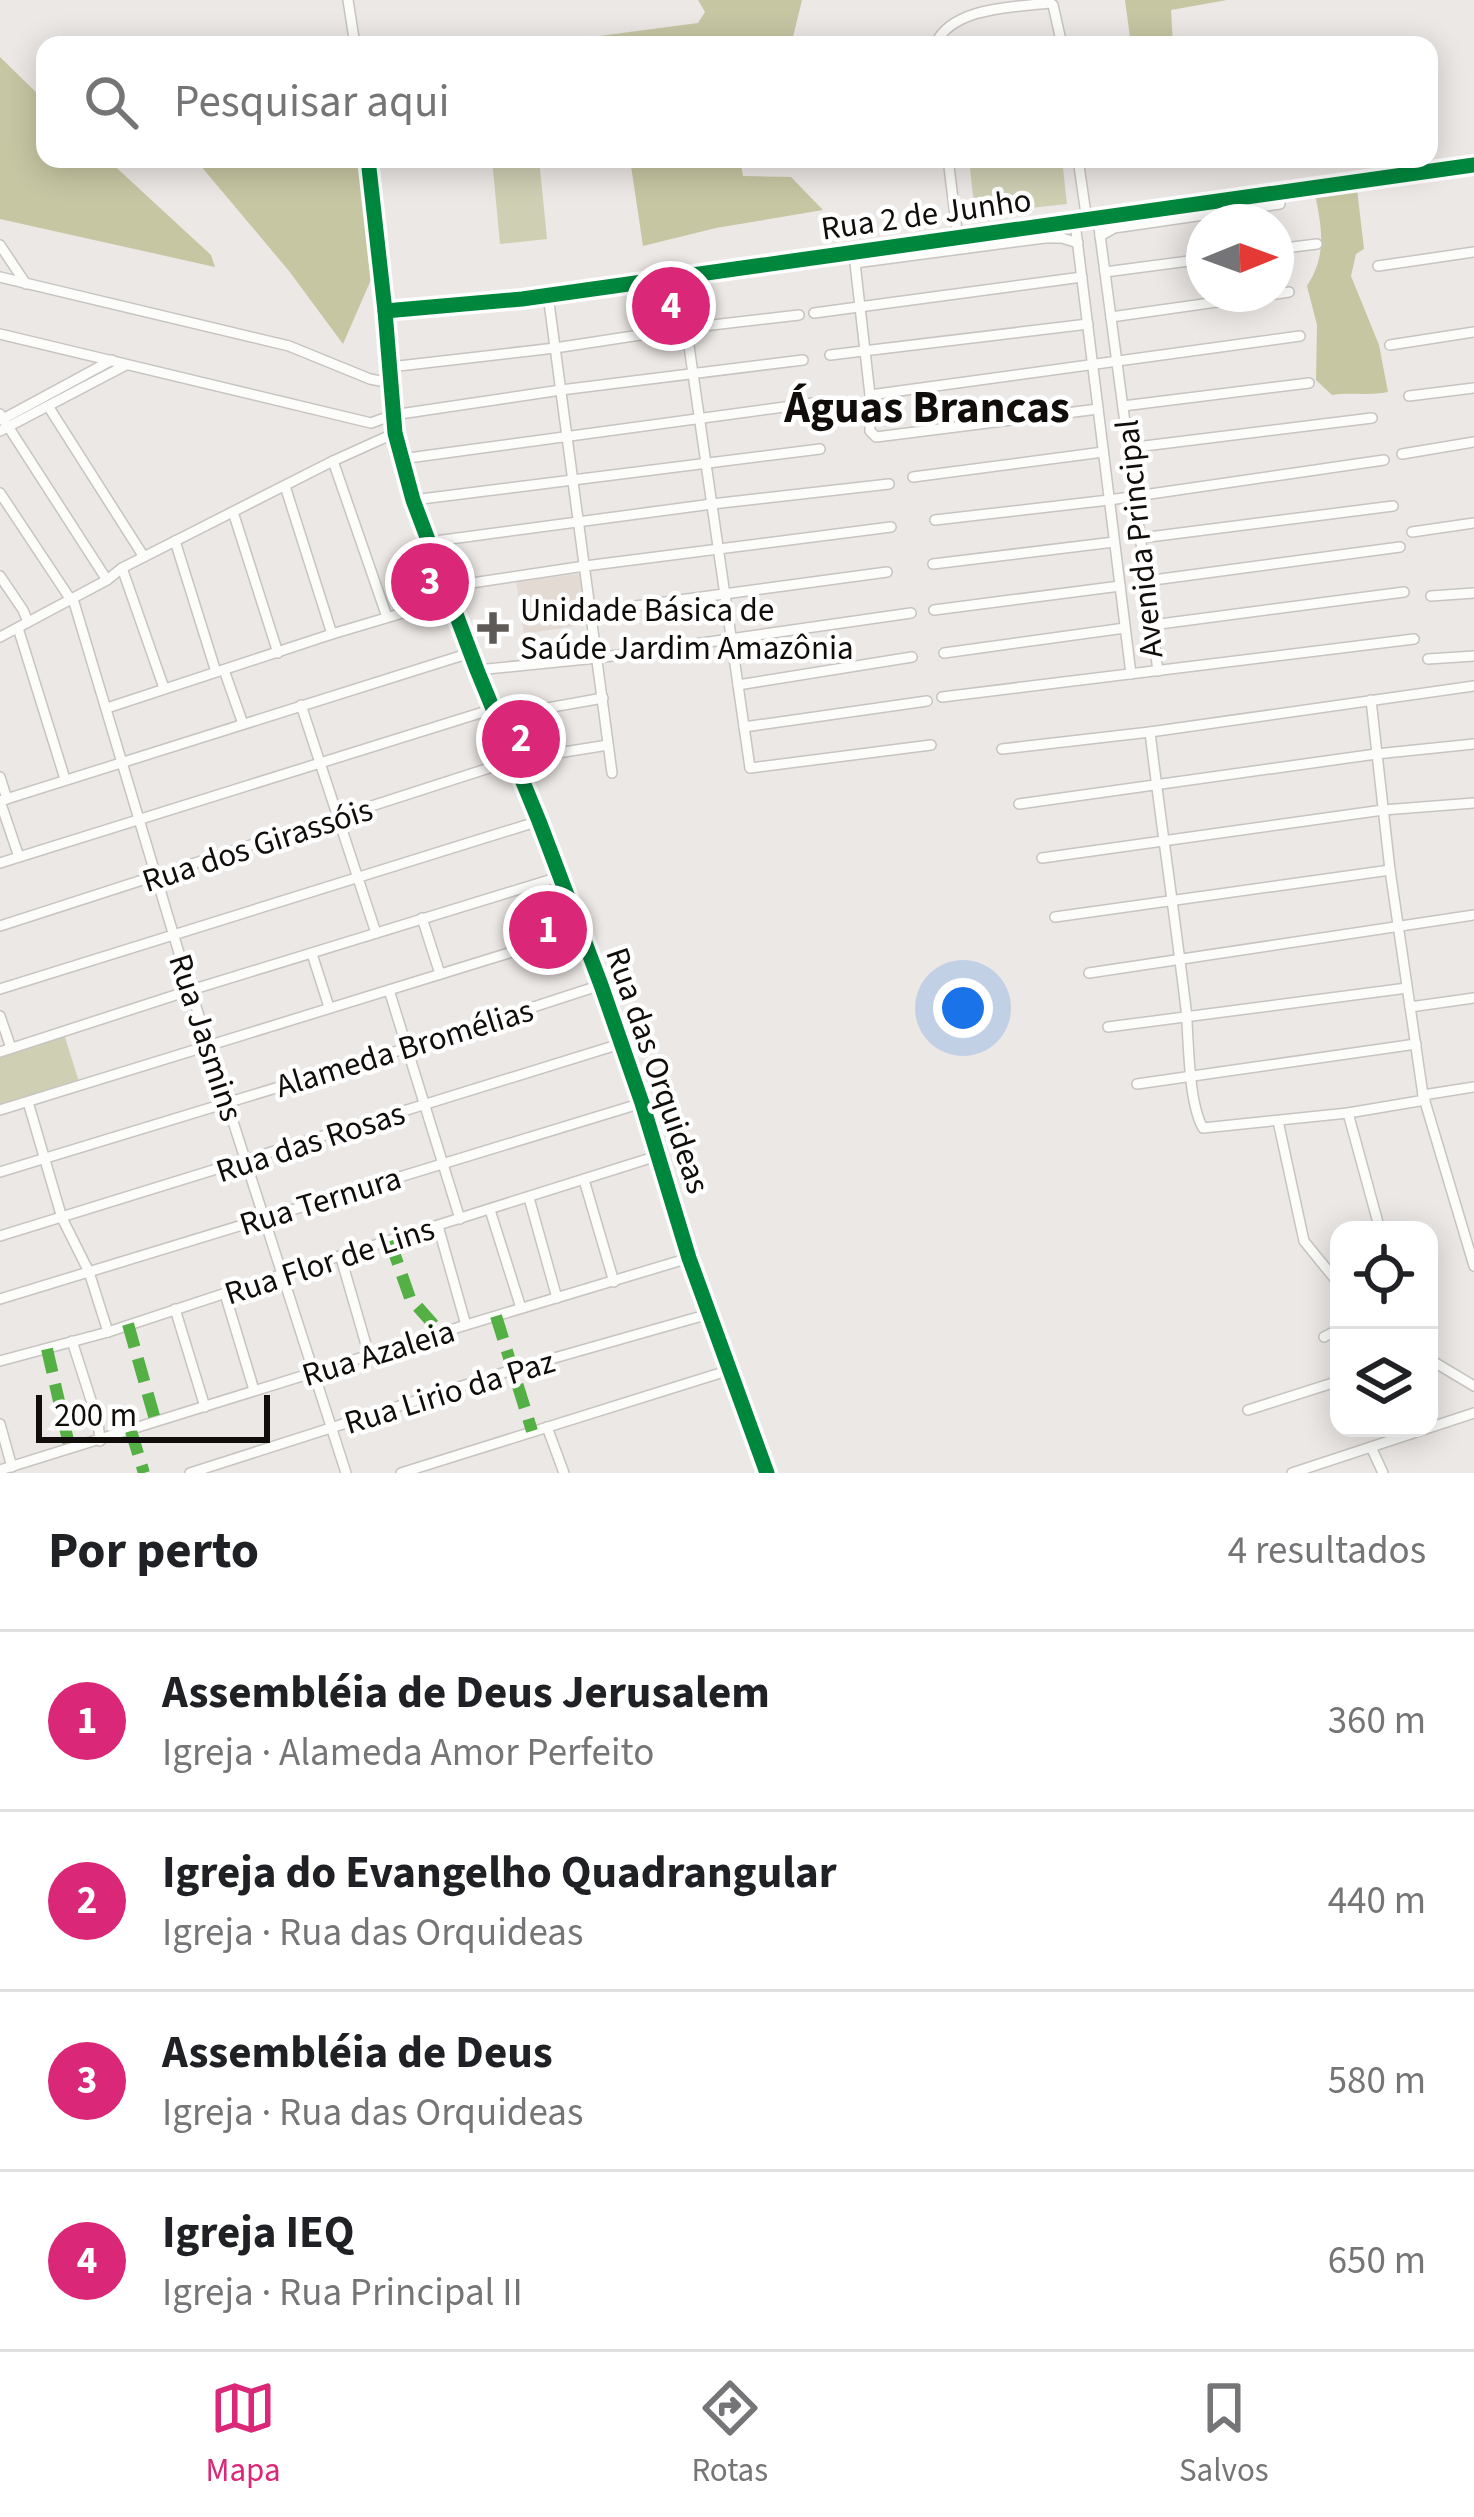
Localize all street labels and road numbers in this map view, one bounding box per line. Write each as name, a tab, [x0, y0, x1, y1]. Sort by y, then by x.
street label: Rua 2 de Junho	[818, 176, 1034, 253]
street label: Avenida Principal	[1104, 417, 1175, 660]
street label: Rua dos Girassóis	[136, 786, 379, 905]
street label: Rua das Orquideas	[593, 941, 722, 1200]
street label: Rua Jasmins	[156, 948, 255, 1127]
street label: Alameda Bromélias	[270, 987, 539, 1110]
street label: Rua das Rosas	[210, 1090, 411, 1195]
street label: Rua Ternura	[234, 1155, 407, 1248]
street label: Rua Flor de Lins	[219, 1205, 440, 1317]
street label: Rua Azaleia	[296, 1308, 461, 1399]
street label: Rua Lirio da Paz	[338, 1338, 560, 1447]

